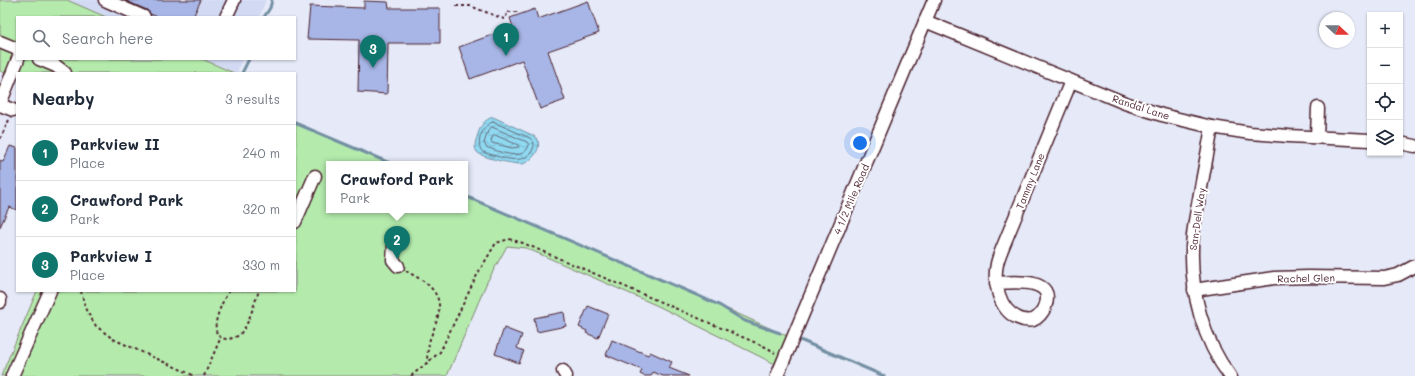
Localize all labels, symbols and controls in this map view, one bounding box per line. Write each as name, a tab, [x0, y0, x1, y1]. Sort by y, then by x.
north arrow	[1319, 12, 1355, 48]
map controls	[1367, 12, 1403, 156]
button: +	[1367, 12, 1403, 48]
search box	[16, 16, 296, 60]
pin: 1	[493, 23, 519, 56]
icon: search	[30, 27, 52, 49]
text: Search here	[62, 28, 153, 48]
pin: 3	[360, 35, 386, 68]
button: −	[1367, 48, 1403, 84]
button: locate	[1367, 84, 1403, 120]
text: Nearby	[32, 87, 94, 109]
text: 3 results	[225, 90, 280, 107]
street label: Randal Lane	[1110, 91, 1172, 123]
button: layers	[1367, 120, 1403, 156]
your location	[850, 133, 870, 153]
text: Parkview II	[70, 134, 160, 154]
text: 1	[42, 144, 48, 161]
text: 240 m	[243, 144, 280, 161]
street label: Tammy Lane	[1012, 151, 1048, 211]
text: Place	[70, 154, 105, 171]
popup	[326, 161, 468, 213]
street label: 4 1/2 Mile Road	[830, 162, 872, 236]
text: Crawford Park	[340, 169, 454, 189]
street label: San-Dell Way	[1186, 187, 1208, 251]
text: Park	[340, 189, 370, 206]
text: Crawford Park	[70, 190, 183, 210]
text: 2	[41, 200, 49, 217]
text: 320 m	[243, 200, 280, 217]
text: Park	[70, 210, 99, 227]
pin: 2	[384, 226, 410, 259]
text: Parkview I	[70, 246, 152, 266]
text: 3	[41, 256, 49, 273]
text: 330 m	[242, 256, 280, 273]
text: Place	[70, 266, 105, 283]
street label: Rachel Glen	[1277, 270, 1335, 286]

